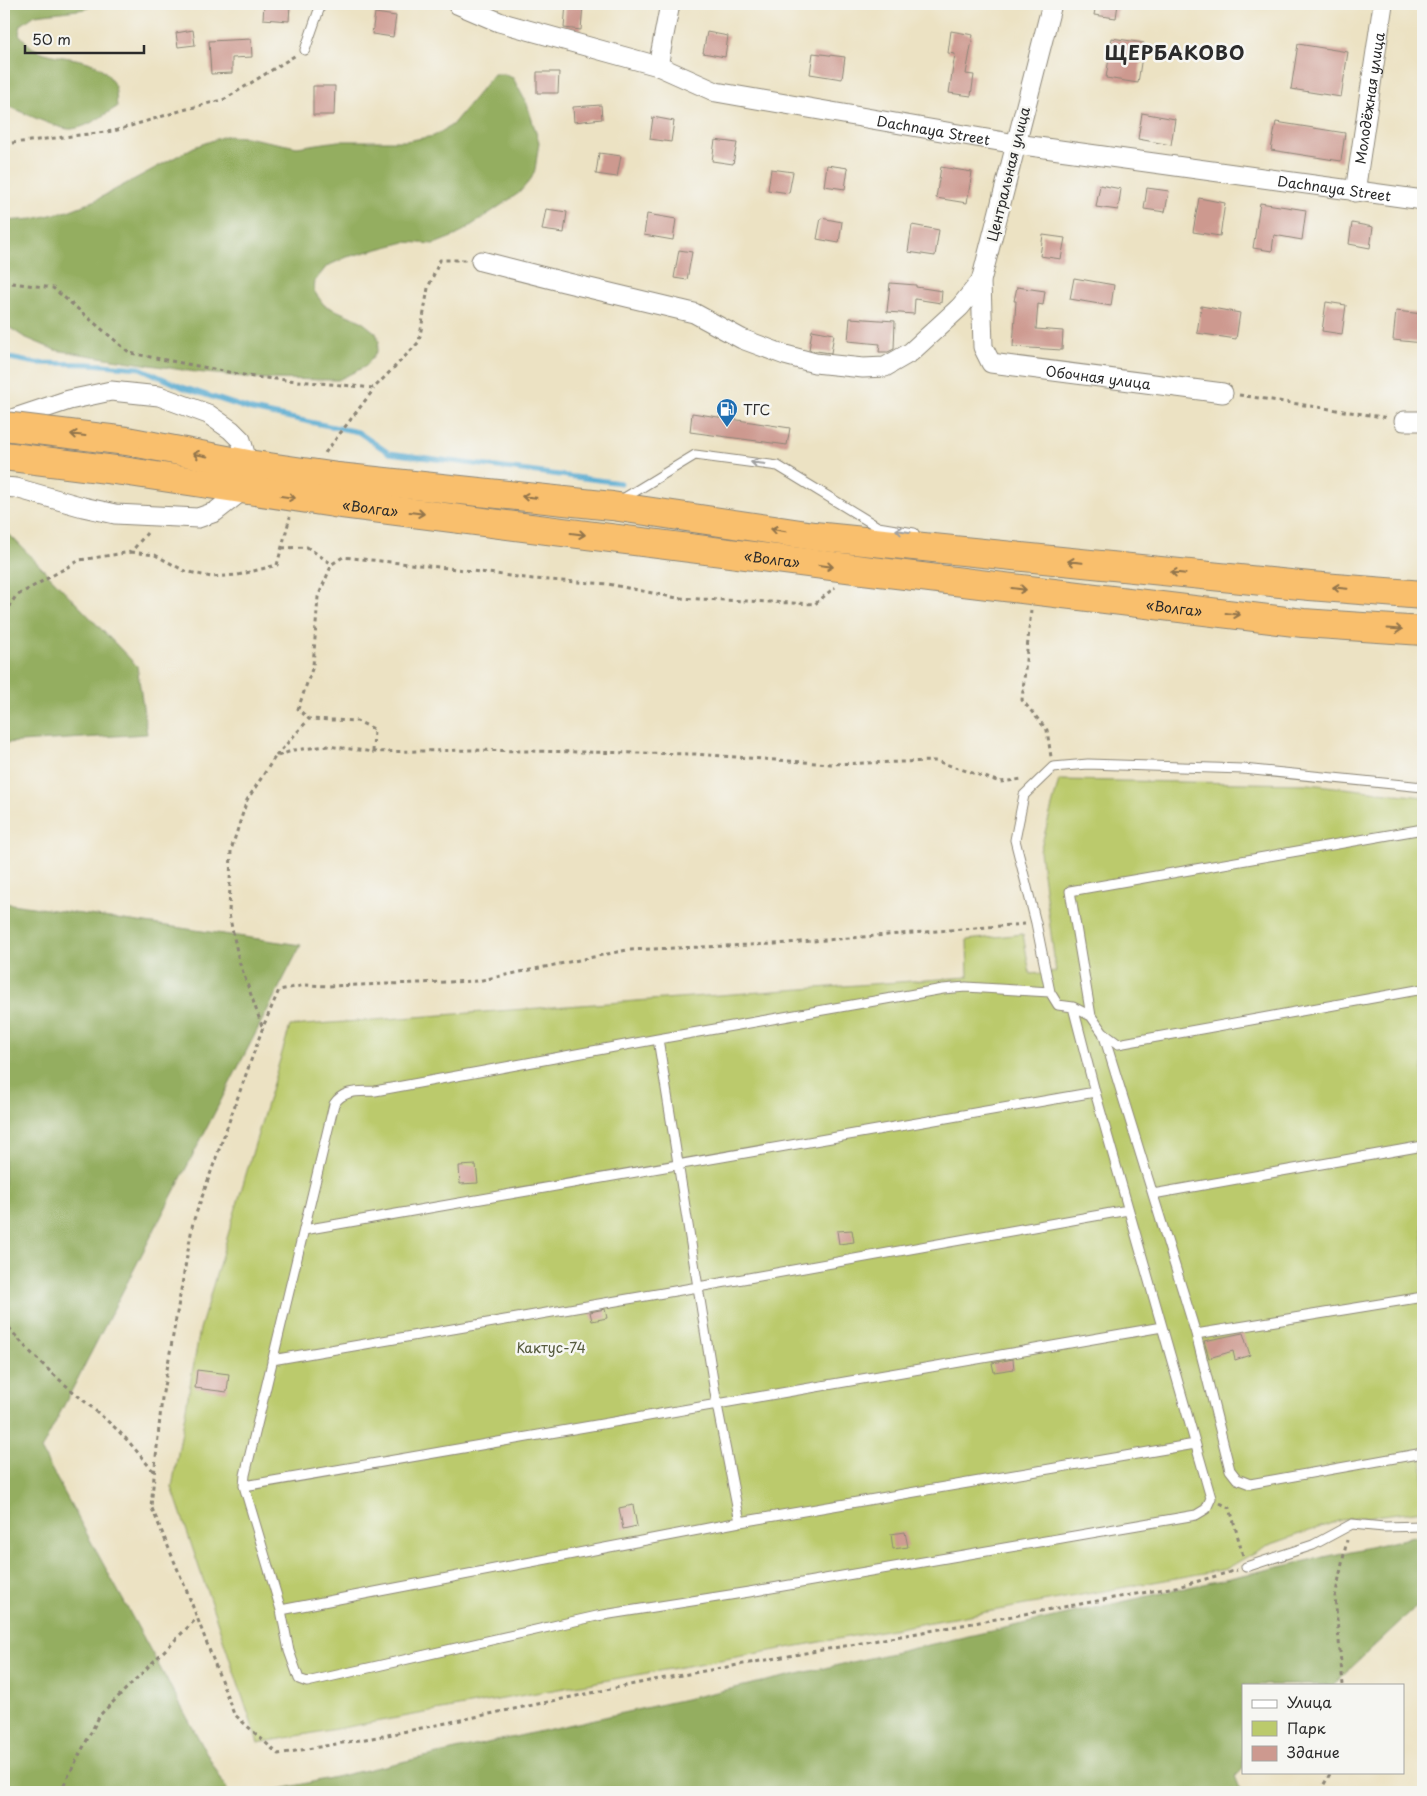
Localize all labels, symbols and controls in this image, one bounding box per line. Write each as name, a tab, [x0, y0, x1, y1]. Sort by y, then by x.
scale bar	[25, 22, 144, 54]
text: 50 m	[32, 27, 71, 50]
street label: Молодёжная улица	[1349, 31, 1389, 165]
district label: ЩЕРБАКОВО	[1105, 38, 1245, 66]
street label: Центральная улица	[981, 104, 1035, 244]
street label: Dachnaya Street	[875, 110, 992, 150]
street label: Dachnaya Street	[1276, 170, 1393, 206]
street label: Обочная улица	[1044, 360, 1152, 394]
fuel station icon: ТГС	[715, 397, 739, 428]
place label: ТГС	[743, 399, 770, 420]
one-way arrow	[71, 430, 87, 440]
one-way arrow	[193, 450, 209, 460]
one-way arrow	[751, 458, 767, 468]
one-way arrow	[280, 492, 296, 502]
one-way arrow	[521, 492, 537, 502]
street label: «Волга»	[341, 494, 400, 522]
one-way arrow	[409, 509, 425, 519]
one-way arrow	[770, 525, 786, 535]
one-way arrow	[895, 526, 911, 536]
one-way arrow	[569, 529, 585, 539]
street label: «Волга»	[743, 545, 801, 572]
one-way arrow	[1067, 557, 1083, 567]
one-way arrow	[817, 561, 833, 571]
one-way arrow	[1170, 568, 1186, 577]
one-way arrow	[1011, 584, 1027, 594]
one-way arrow	[1332, 584, 1348, 593]
street label: «Волга»	[1145, 594, 1203, 621]
one-way arrow	[1225, 609, 1241, 619]
one-way arrow	[1386, 624, 1402, 634]
park label: Кактус-74	[516, 1337, 586, 1358]
legend	[1242, 1684, 1404, 1774]
text: Улица	[1287, 1690, 1332, 1713]
text: Парк	[1287, 1716, 1326, 1739]
text: Здание	[1287, 1740, 1340, 1763]

